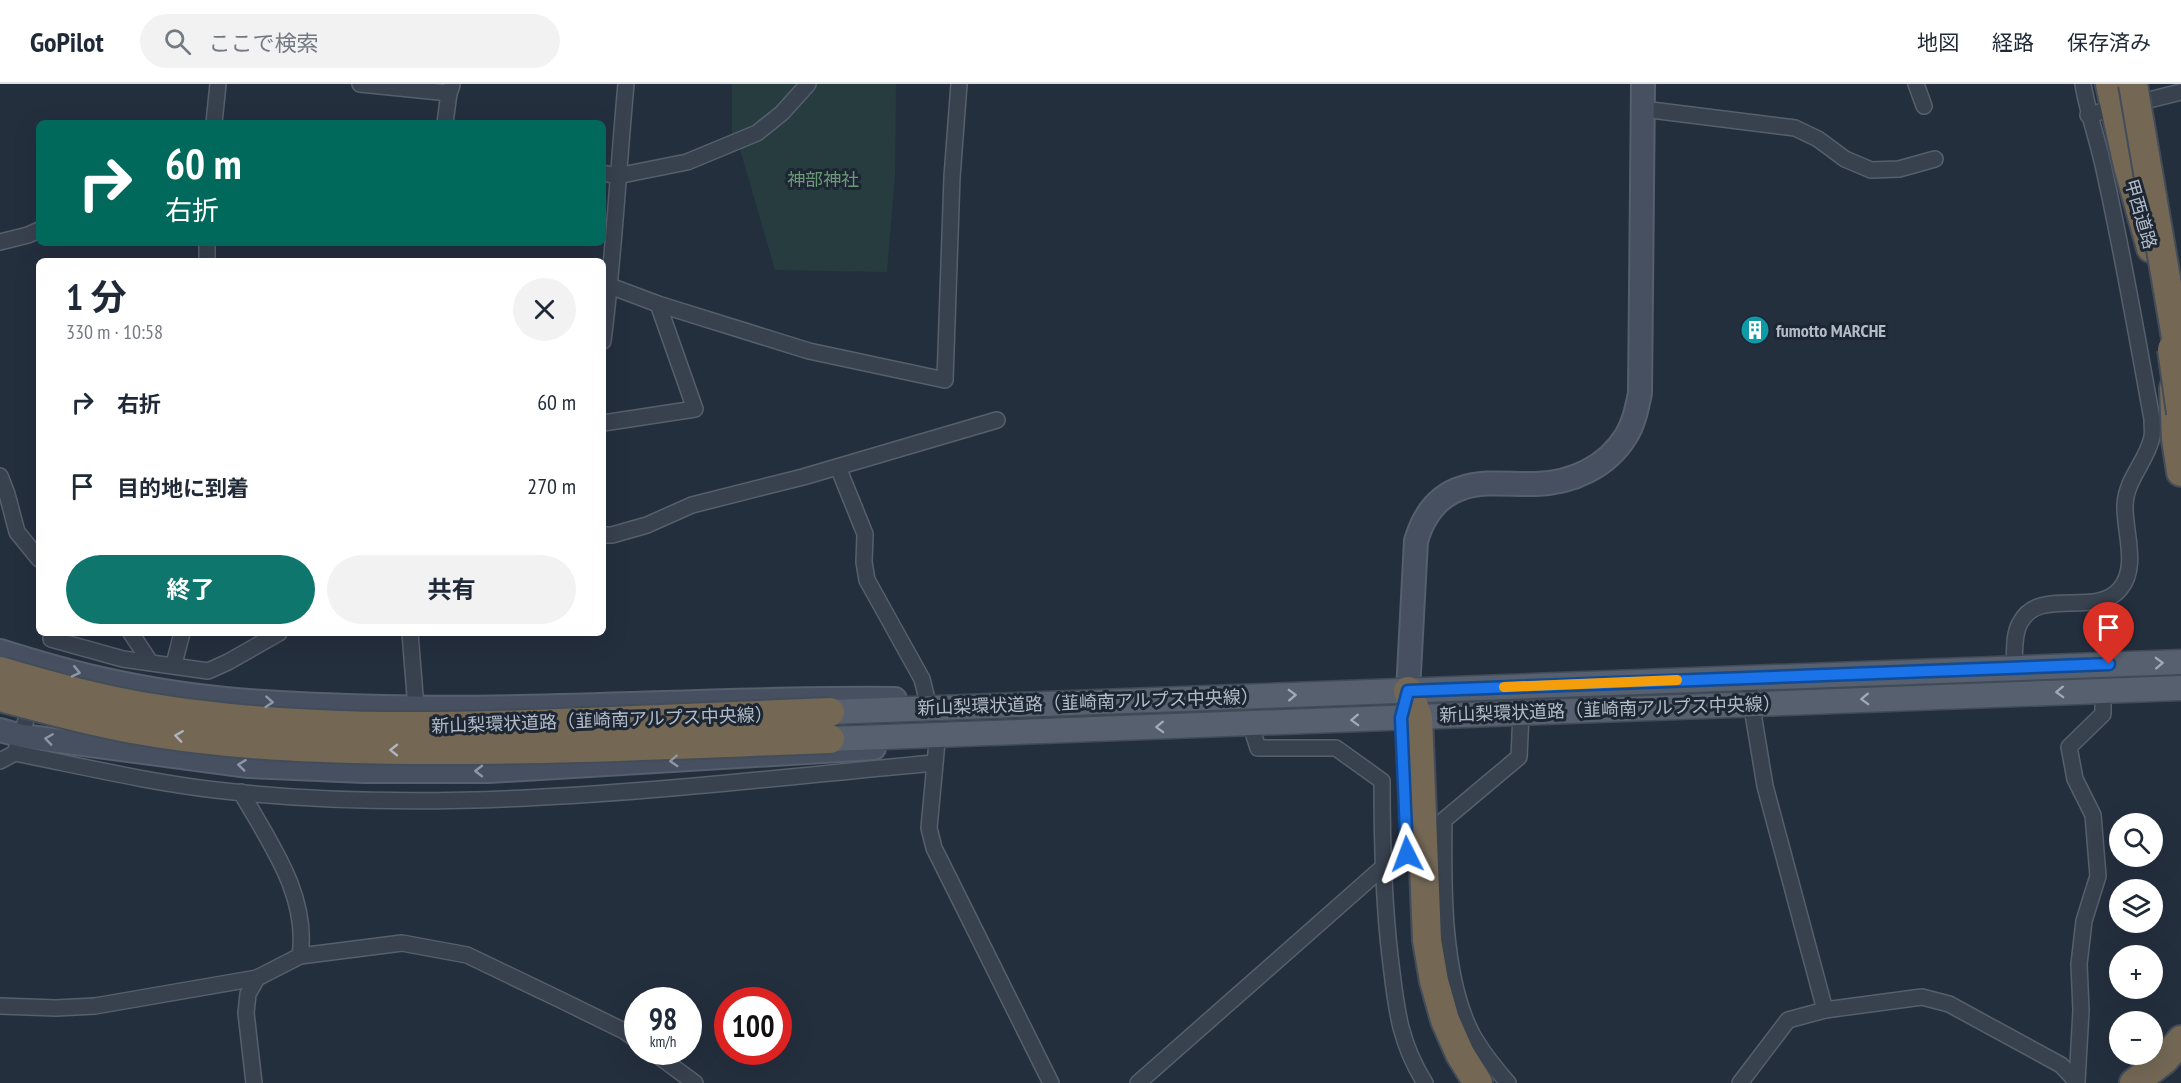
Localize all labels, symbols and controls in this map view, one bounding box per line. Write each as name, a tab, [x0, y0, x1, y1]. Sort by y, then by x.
search box	[140, 14, 560, 68]
text: GoPilot	[30, 23, 104, 60]
icon: search	[161, 25, 194, 58]
text: ここで検索	[209, 29, 319, 57]
text: 地図	[1917, 29, 1959, 56]
text: 経路	[1992, 29, 2034, 56]
text: 保存済み	[2067, 29, 2151, 56]
text: 60 m	[165, 136, 242, 191]
icon: right	[66, 144, 144, 222]
park label: 神部神社	[787, 168, 859, 191]
street label: 甲西道路	[2120, 176, 2162, 252]
text: 右折	[165, 193, 219, 227]
text: 1 分	[66, 273, 127, 320]
button: close	[513, 278, 576, 341]
building icon: fumotto MARCHE	[1739, 314, 1771, 346]
text: 330 m · 10:58	[66, 319, 163, 345]
place label: fumotto MARCHE	[1776, 319, 1886, 342]
icon: right	[66, 386, 99, 419]
text: 60 m	[537, 388, 576, 416]
text: 右折	[117, 390, 161, 418]
icon: arrive	[66, 470, 99, 503]
text: 270 m	[527, 472, 576, 500]
text: 目的地に到着	[117, 474, 249, 502]
button: 終了	[66, 555, 315, 624]
button: 共有	[327, 555, 576, 624]
pin	[2083, 602, 2134, 664]
icon: arrive	[2092, 611, 2125, 644]
one-way arrow	[2154, 656, 2163, 669]
one-way arrow	[71, 665, 81, 678]
street label: 新山梨環状道路（韮崎南アルプス中央線）	[917, 685, 1259, 719]
one-way arrow	[2055, 686, 2064, 699]
one-way arrow	[1288, 689, 1297, 702]
street label: 新山梨環状道路（韮崎南アルプス中央線）	[1439, 692, 1781, 726]
one-way arrow	[1860, 693, 1869, 705]
one-way arrow	[264, 695, 273, 708]
street label: 新山梨環状道路（韮崎南アルプス中央線）	[431, 703, 773, 737]
one-way arrow	[1351, 713, 1360, 726]
one-way arrow	[1156, 720, 1165, 733]
one-way arrow	[174, 730, 183, 742]
one-way arrow	[44, 734, 53, 746]
one-way arrow	[390, 744, 399, 756]
one-way arrow	[669, 754, 678, 767]
one-way arrow	[238, 759, 247, 771]
one-way arrow	[475, 765, 484, 777]
map controls	[2109, 813, 2163, 1065]
button: search	[2109, 813, 2163, 867]
position arrow	[1375, 822, 1439, 886]
button: layers	[2109, 879, 2163, 933]
button: +	[2109, 945, 2163, 999]
speed limit sign: 100	[714, 987, 792, 1065]
text: 98	[649, 999, 677, 1038]
button: −	[2109, 1011, 2163, 1065]
text: km/h	[650, 1032, 676, 1051]

